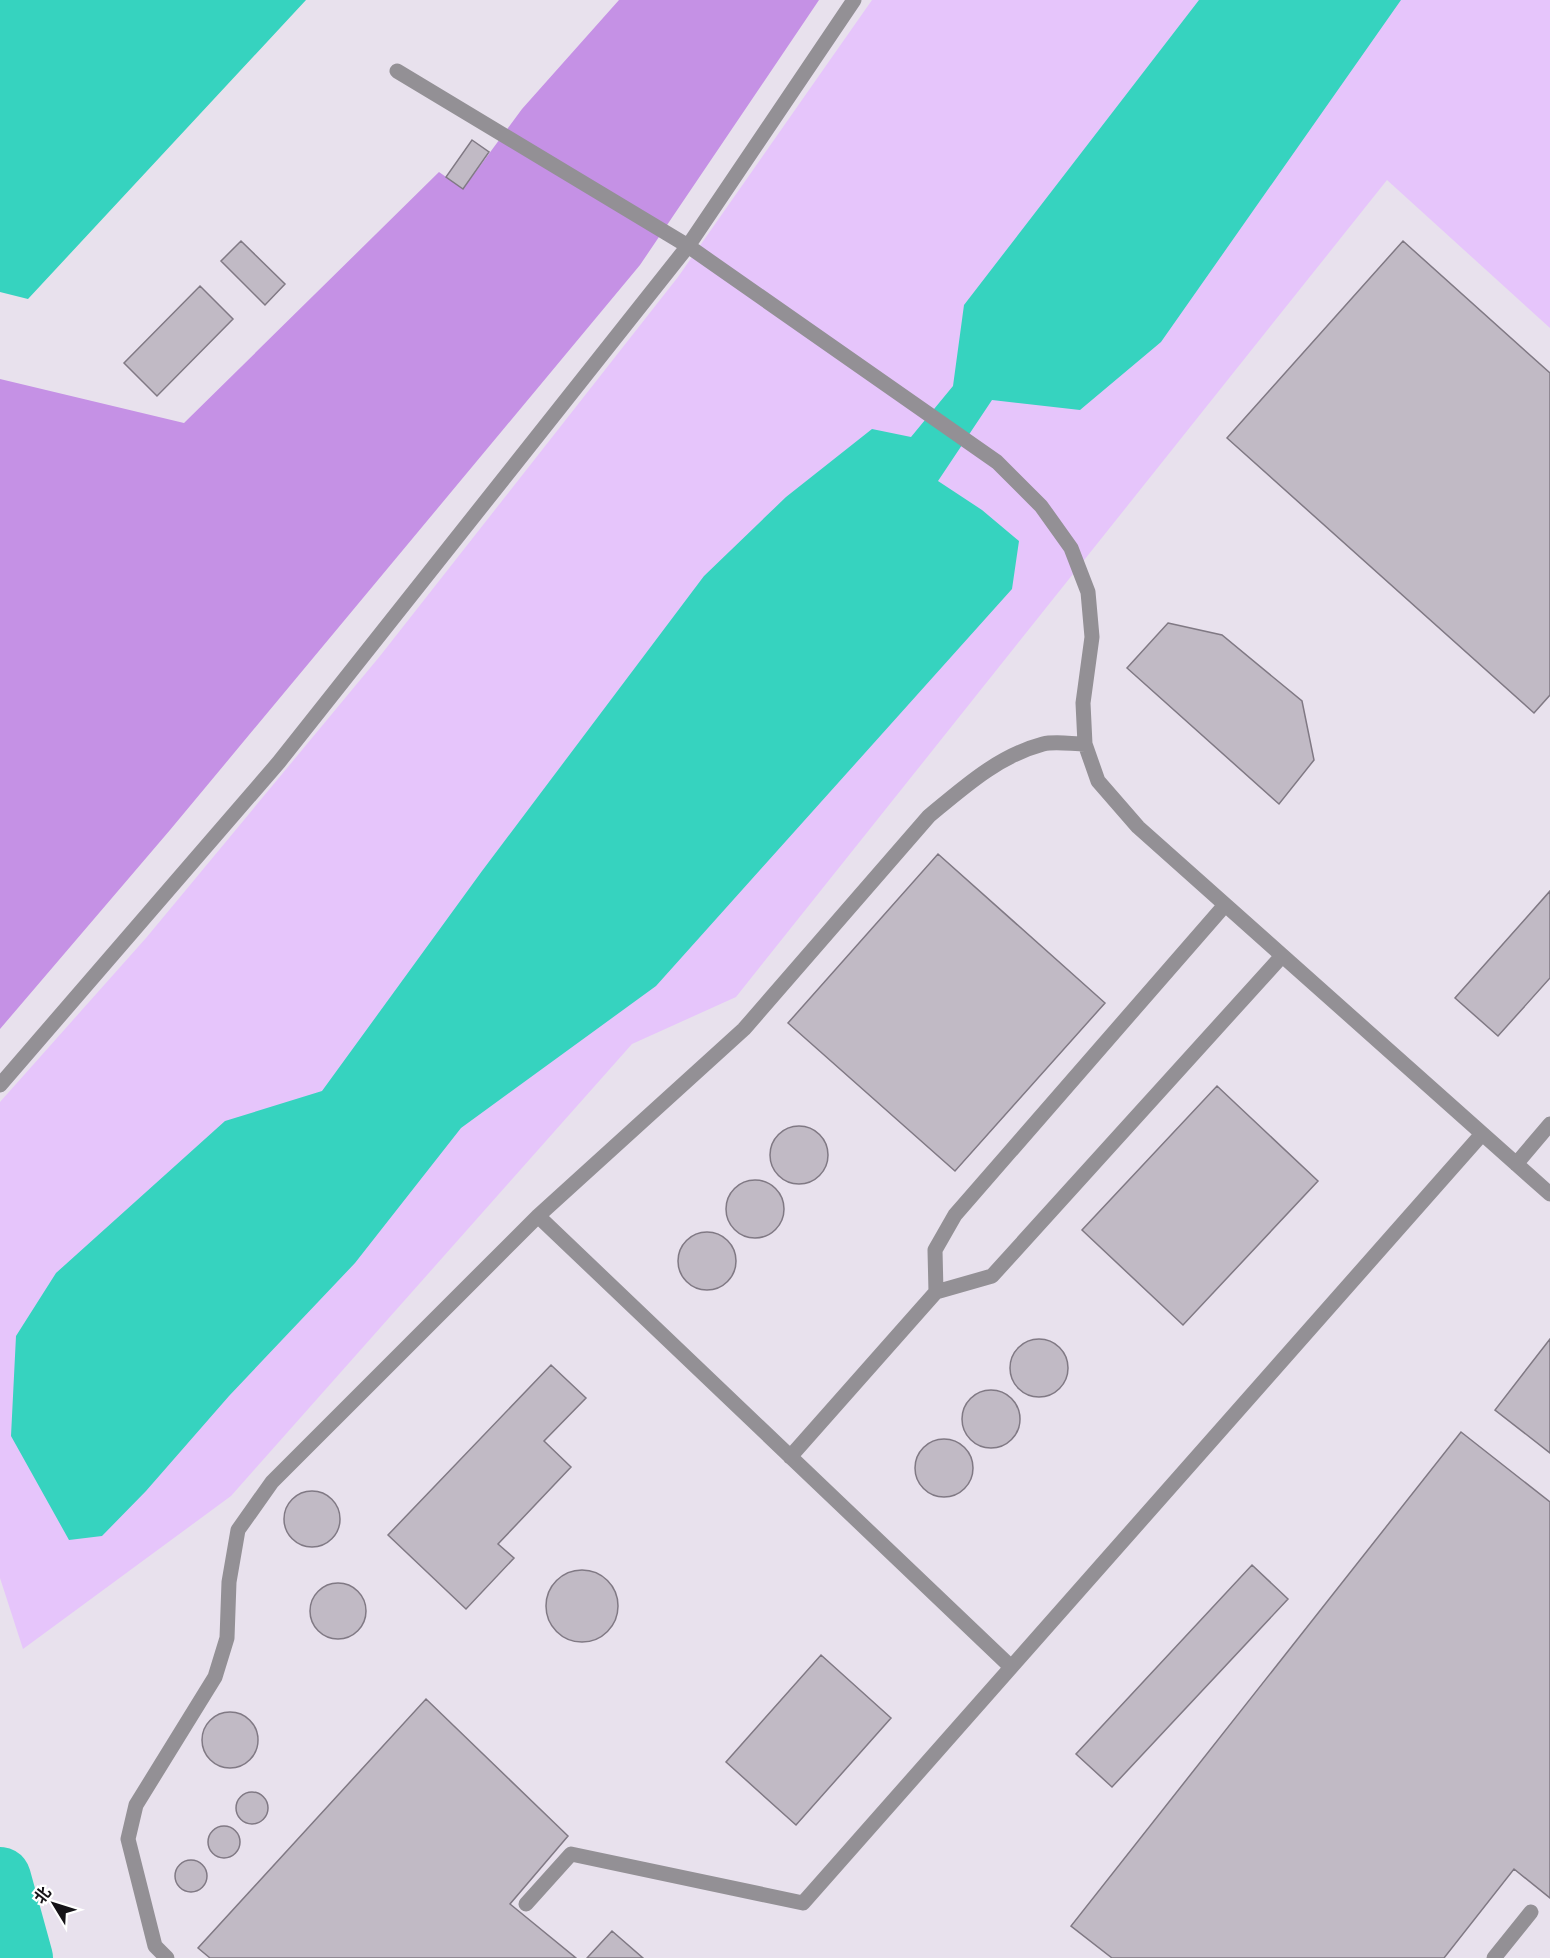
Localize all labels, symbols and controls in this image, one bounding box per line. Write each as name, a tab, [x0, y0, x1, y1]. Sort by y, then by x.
north arrow	[24, 1874, 84, 1934]
text: 北	[29, 1882, 56, 1908]

